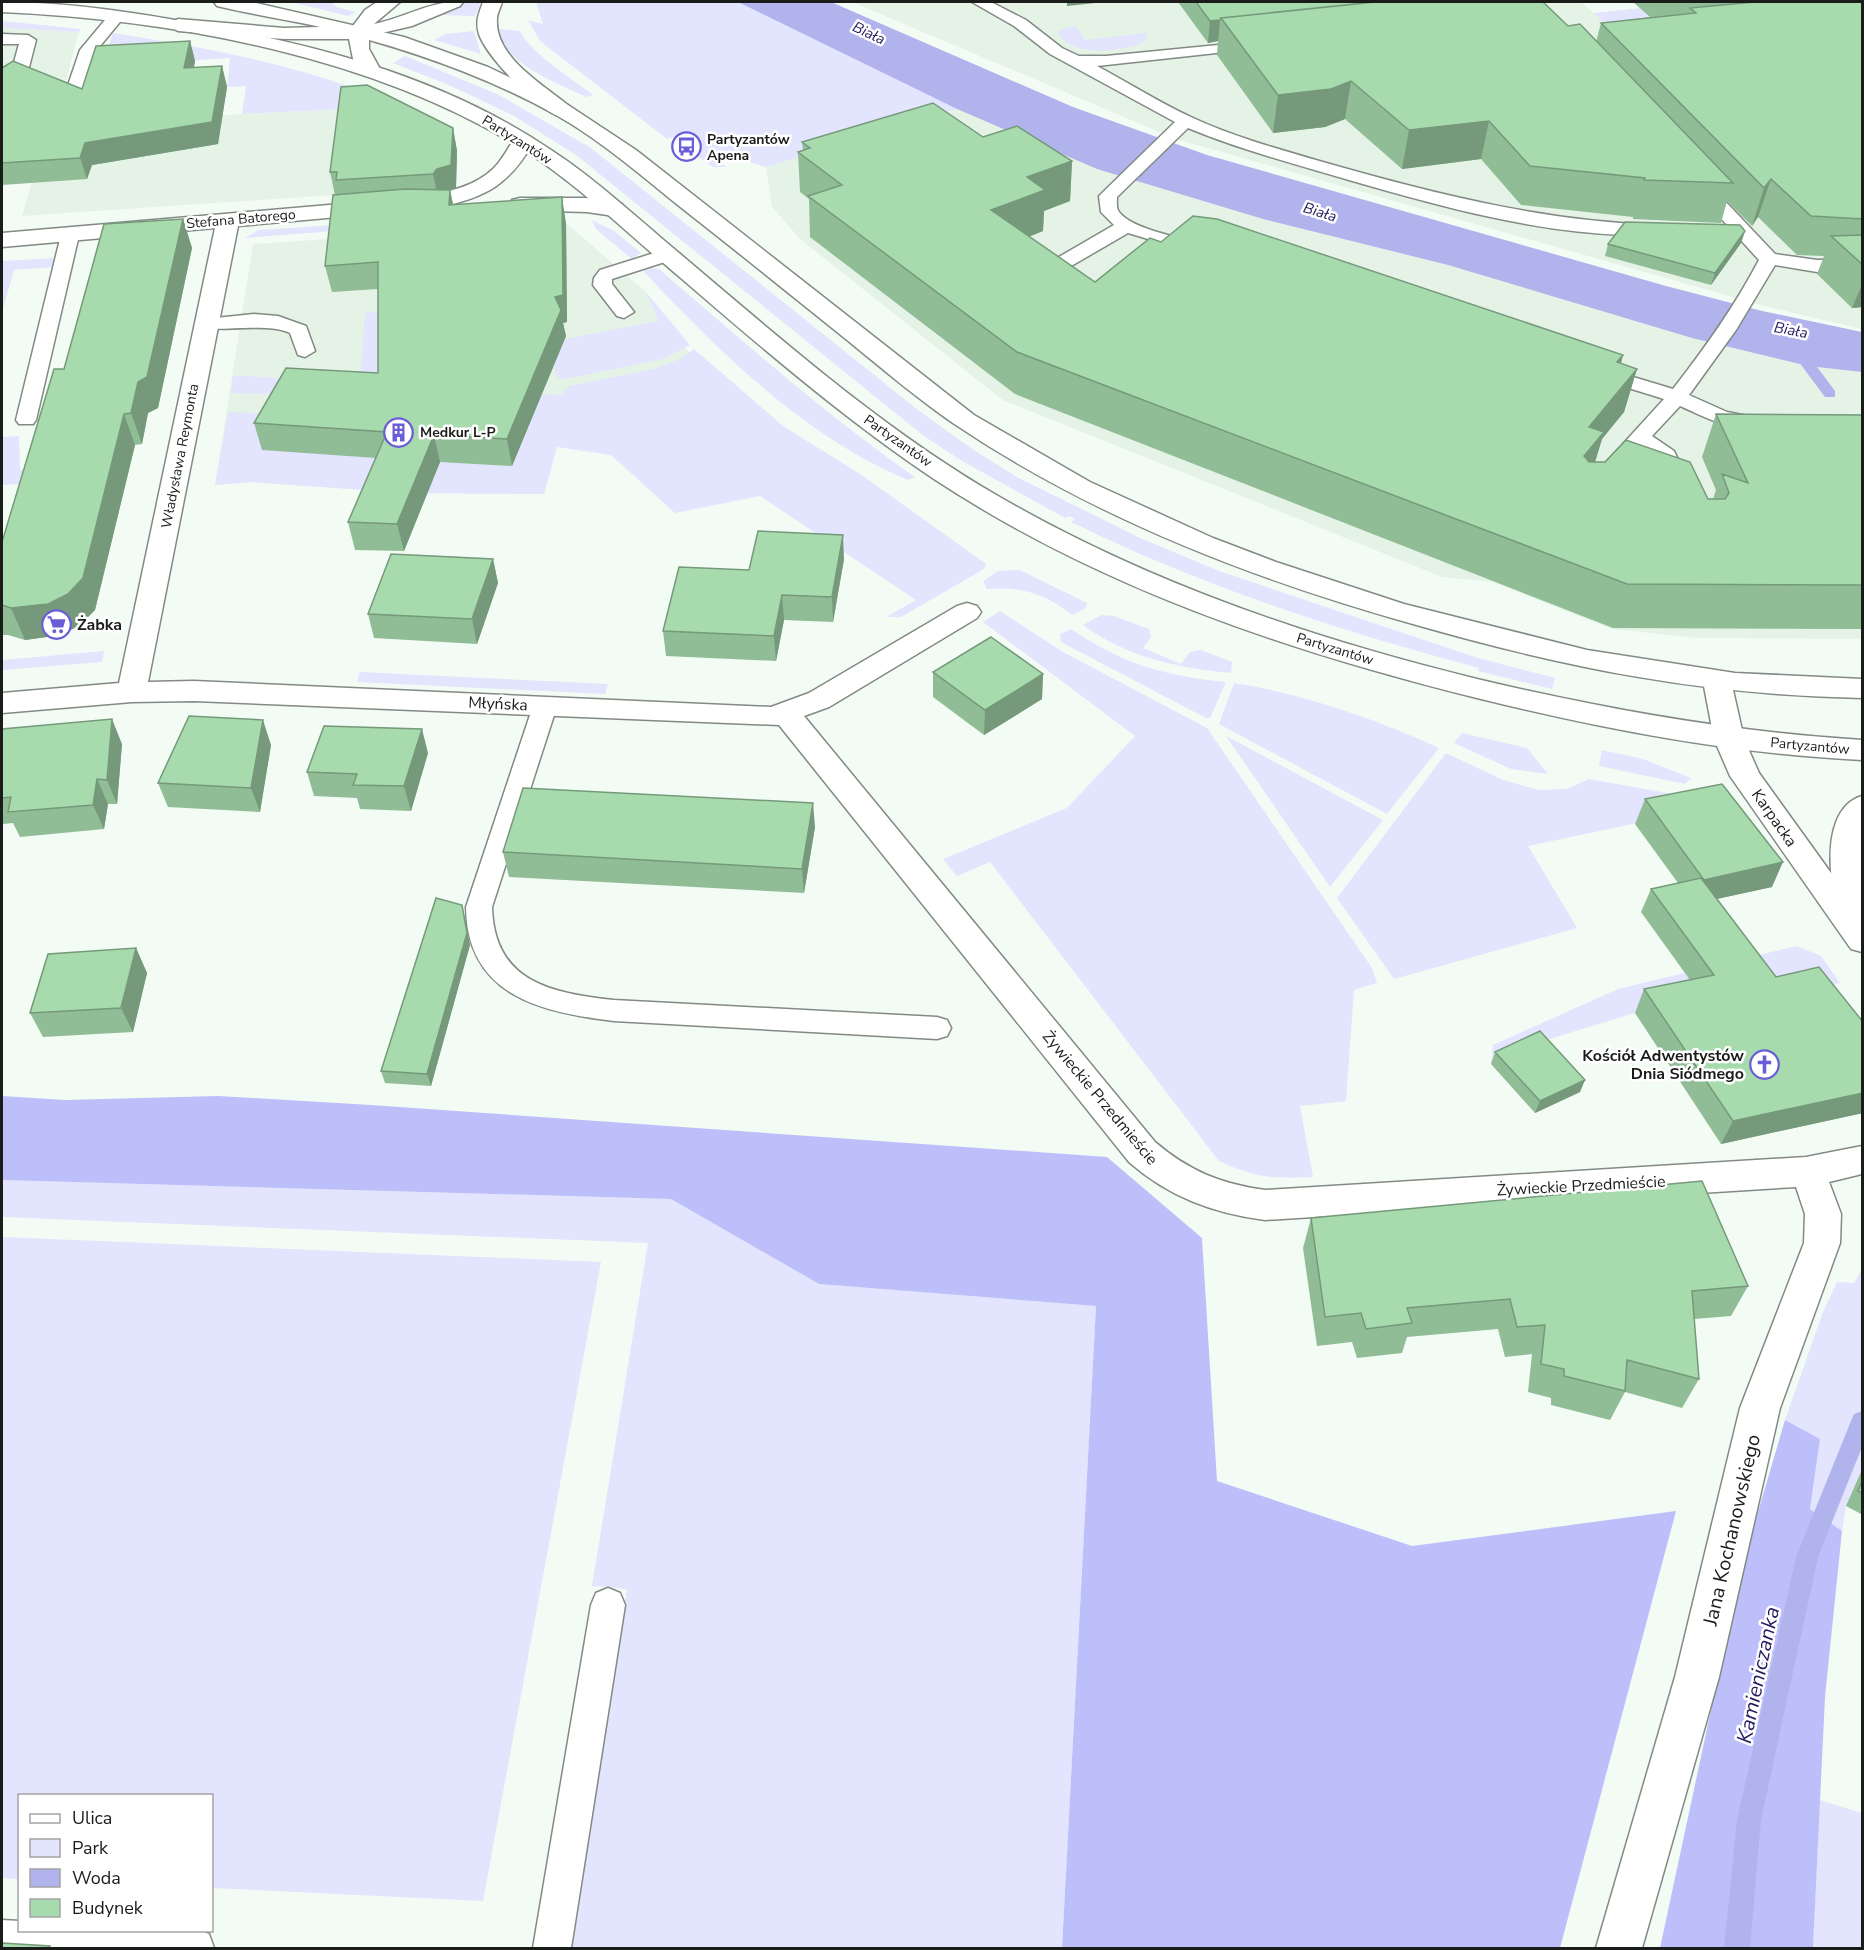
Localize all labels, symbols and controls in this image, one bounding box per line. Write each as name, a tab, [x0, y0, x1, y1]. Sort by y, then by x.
water label: Biała	[849, 17, 889, 49]
street label: Partyzantów	[478, 111, 556, 169]
place label: Partyzantów Apena	[707, 130, 790, 165]
bus stop icon: Partyzantów Apena	[670, 131, 702, 163]
water label: Biała	[1301, 197, 1339, 227]
street label: Stefana Batorego	[186, 205, 297, 233]
water label: Biała	[1772, 317, 1810, 343]
street label: Władysława Reymonta	[157, 382, 203, 530]
street label: Partyzantów	[860, 410, 936, 472]
building icon: Medkur L-P	[383, 416, 415, 448]
place label: Medkur L-P	[420, 423, 496, 442]
supermarket icon: Żabka	[40, 609, 72, 641]
place label: Żabka	[77, 614, 122, 636]
street label: Partyzantów	[1294, 628, 1376, 670]
street label: Młyńska	[468, 691, 528, 717]
street label: Partyzantów	[1770, 733, 1851, 759]
street label: Karpacka	[1746, 785, 1802, 851]
street label: Żywieckie Przedmieście	[1037, 1026, 1163, 1170]
place label: Kościół Adwentystów Dnia Siódmego	[1582, 1045, 1744, 1085]
church icon: Kościół Adwentystów Dnia Siódmego	[1749, 1049, 1781, 1081]
street label: Żywieckie Przedmieście	[1496, 1171, 1666, 1201]
street label: Jana Kochanowskiego	[1697, 1432, 1767, 1629]
water label: Kamieniczanka	[1730, 1604, 1786, 1746]
legend	[18, 1794, 213, 1932]
text: Ulica	[72, 1806, 112, 1830]
text: Park	[72, 1836, 109, 1860]
text: Woda	[72, 1866, 121, 1890]
text: Budynek	[72, 1896, 144, 1920]

